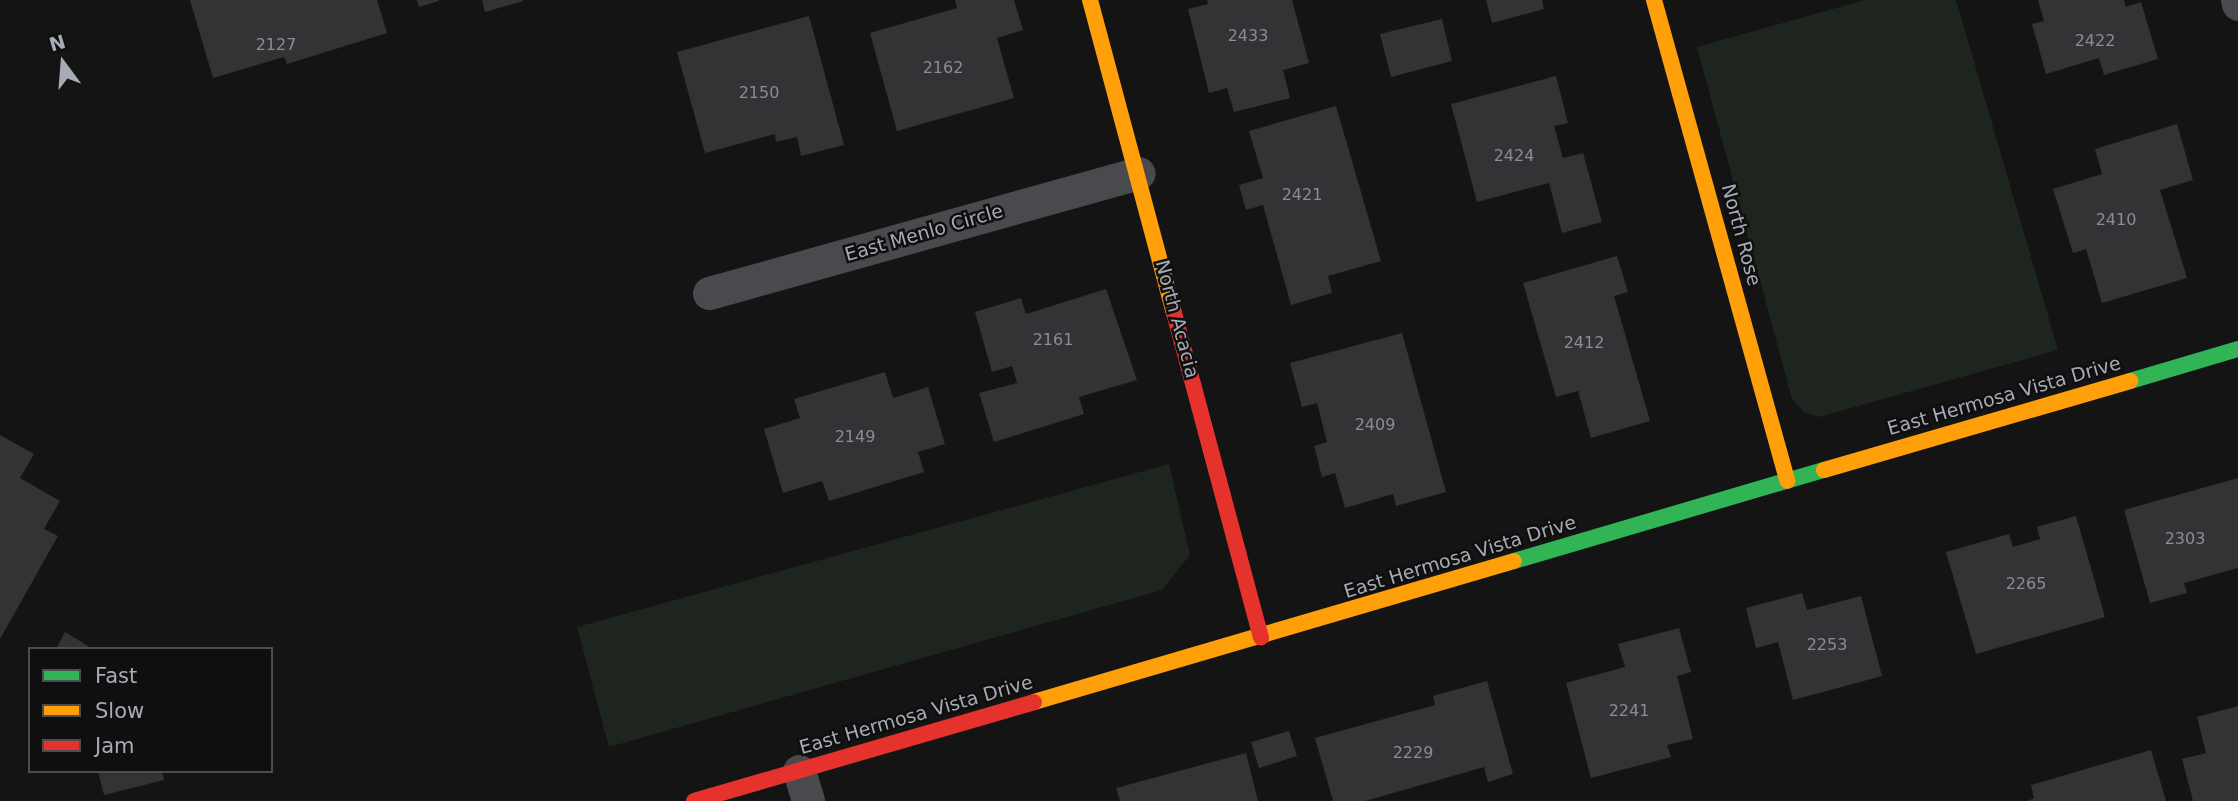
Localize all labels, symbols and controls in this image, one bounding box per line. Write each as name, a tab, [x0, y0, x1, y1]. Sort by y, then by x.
house number: 2433	[1228, 26, 1268, 46]
north arrow	[28, 28, 98, 98]
text: N	[47, 30, 68, 56]
house number: 2422	[2075, 31, 2115, 51]
house number: 2127	[256, 35, 296, 55]
house number: 2162	[923, 58, 963, 78]
house number: 2150	[739, 83, 779, 103]
house number: 2424	[1494, 146, 1534, 166]
street label: North Rose	[1716, 181, 1766, 289]
house number: 2421	[1282, 185, 1322, 205]
street label: East Menlo Circle	[842, 200, 1006, 266]
house number: 2410	[2096, 210, 2136, 230]
street label: North Acacia	[1150, 257, 1204, 381]
house number: 2161	[1033, 330, 1073, 350]
house number: 2412	[1564, 333, 1604, 353]
street label: East Hermosa Vista Drive	[1885, 352, 2123, 440]
house number: 2409	[1355, 415, 1395, 435]
house number: 2149	[835, 427, 875, 447]
street label: East Hermosa Vista Drive	[1341, 511, 1579, 603]
house number: 2303	[2165, 529, 2205, 549]
house number: 2265	[2006, 574, 2046, 594]
house number: 2253	[1807, 635, 1847, 655]
legend	[28, 647, 273, 773]
text: Fast	[95, 664, 137, 688]
street label: East Hermosa Vista Drive	[797, 671, 1035, 759]
text: Slow	[95, 699, 144, 723]
house number: 2241	[1609, 701, 1649, 721]
text: Jam	[95, 734, 135, 758]
house number: 2229	[1393, 743, 1433, 763]

